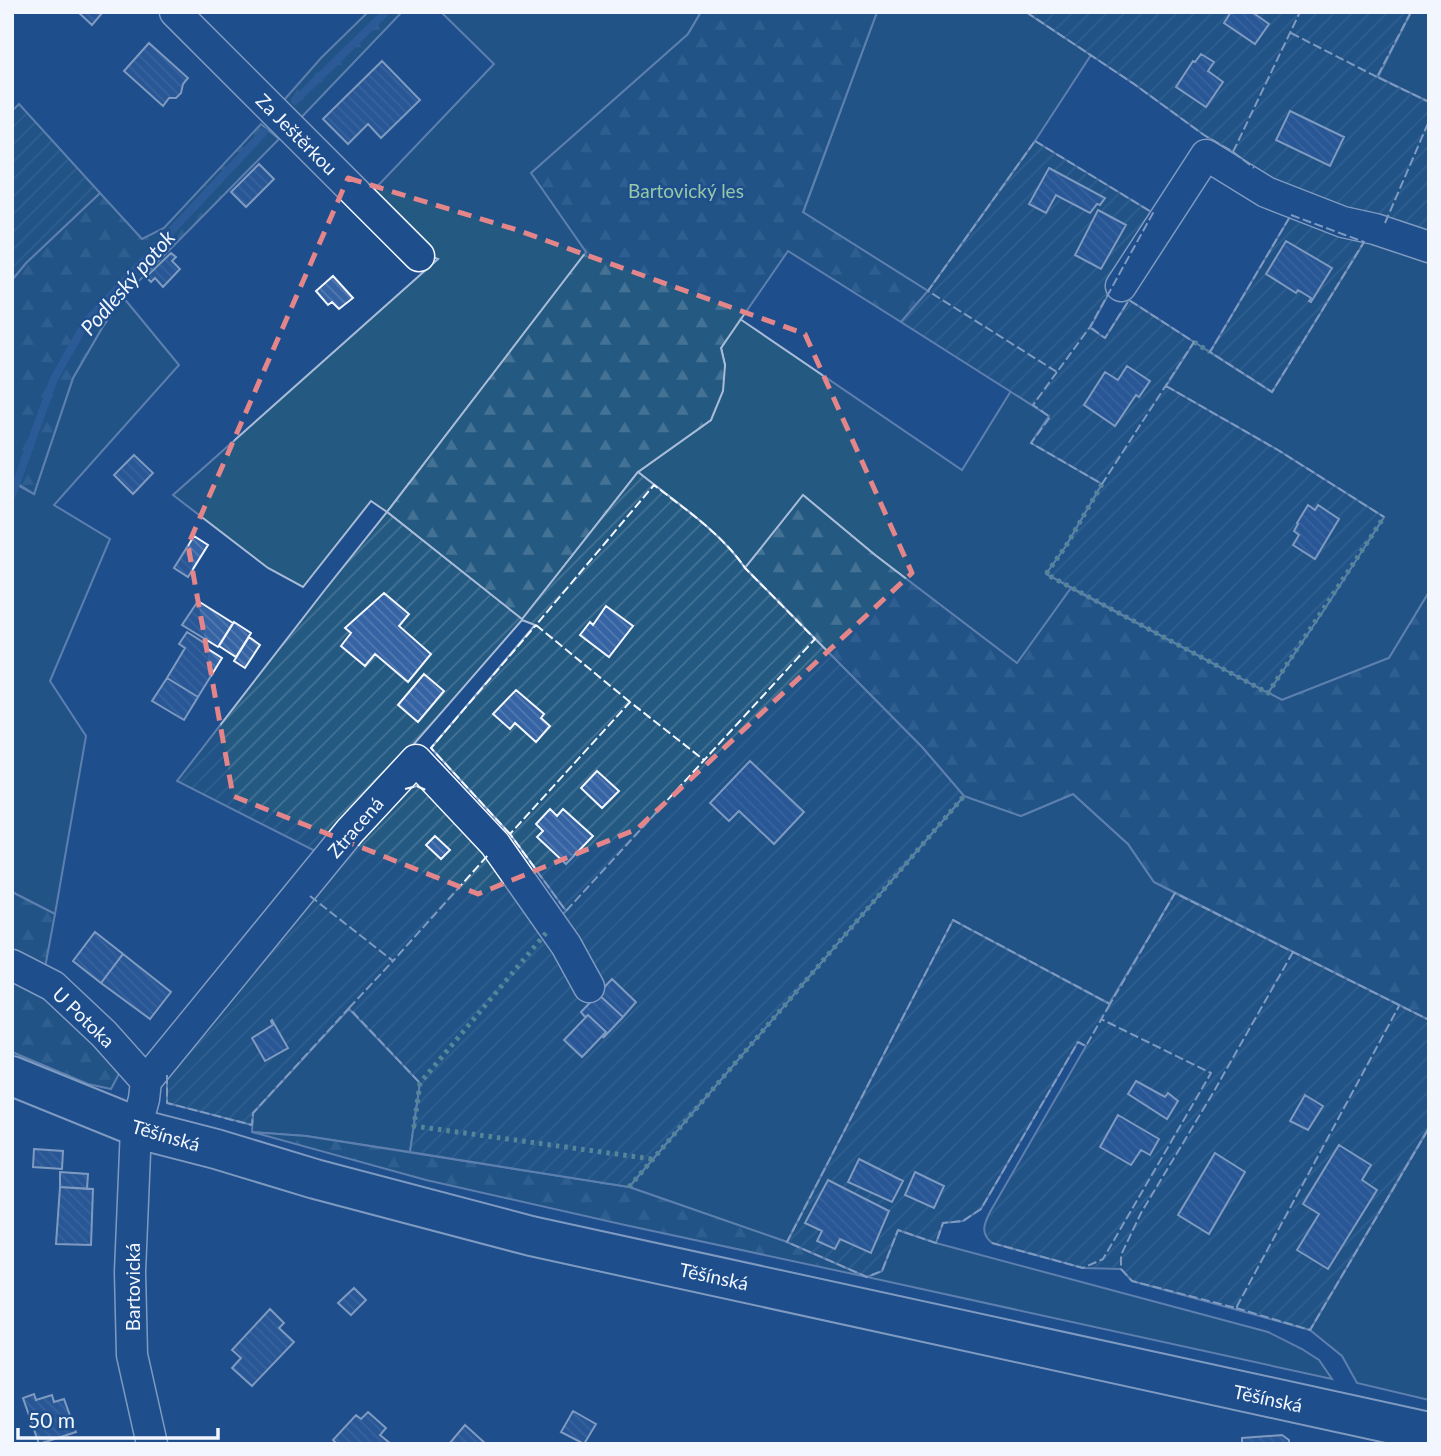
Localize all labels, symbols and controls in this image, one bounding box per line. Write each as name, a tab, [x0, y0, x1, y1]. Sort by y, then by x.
street label: Za Ještěrkou	[252, 89, 342, 179]
park label: Bartovický les	[628, 179, 744, 202]
water label: Podleský potok	[75, 224, 180, 340]
street label: Ztracená	[322, 792, 388, 862]
street label: U Potoka	[48, 982, 120, 1052]
street label: Těšínská	[129, 1114, 203, 1156]
street label: Bartovická	[121, 1243, 144, 1331]
street label: Těšínská	[677, 1257, 751, 1295]
street label: Těšínská	[1231, 1379, 1305, 1417]
scale bar	[18, 1396, 217, 1440]
text: 50 m	[28, 1407, 75, 1432]

